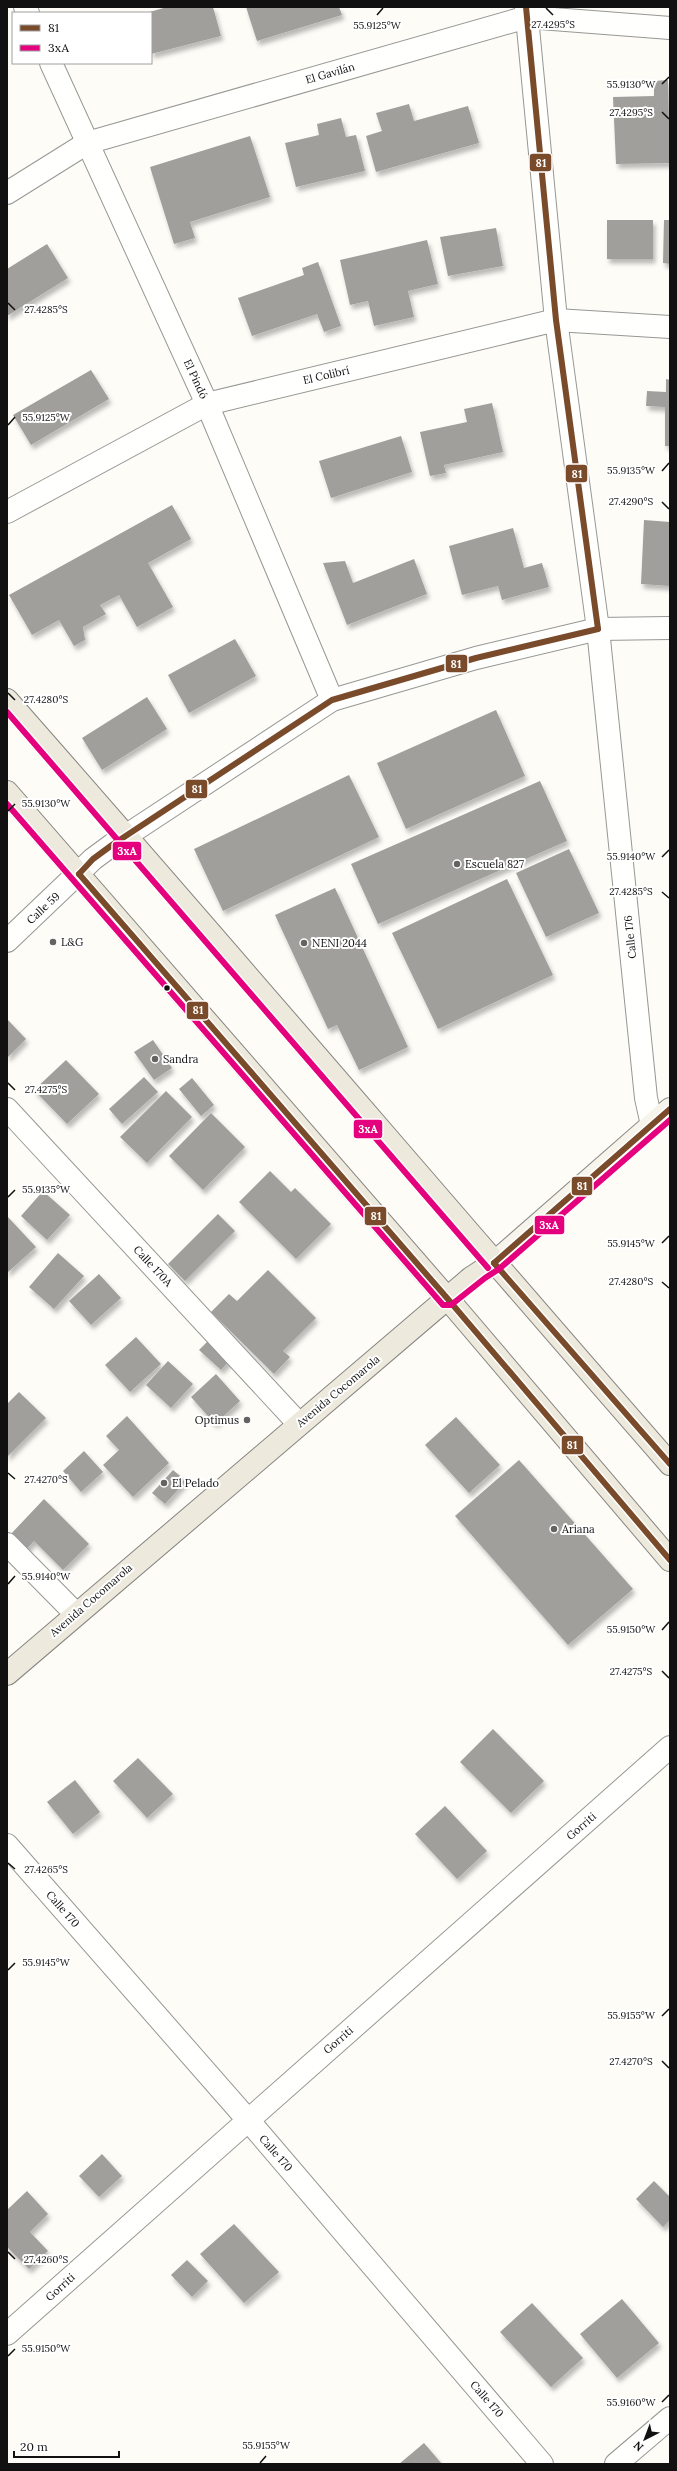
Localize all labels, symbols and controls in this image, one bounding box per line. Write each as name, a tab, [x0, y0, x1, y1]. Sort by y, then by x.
legend	[12, 12, 152, 64]
text: 27.4295°S	[531, 18, 575, 31]
text: 55.9125°W	[353, 19, 402, 32]
text: 81	[48, 20, 59, 35]
text: 3xA	[48, 40, 69, 55]
street label: El Gavilán	[304, 59, 357, 87]
text: 55.9130°W	[607, 78, 656, 91]
text: 27.4295°S	[609, 106, 653, 119]
line badge: 81	[529, 153, 552, 172]
text: 81	[536, 156, 547, 170]
text: 27.4285°S	[24, 303, 68, 316]
street label: El Pindó	[181, 357, 211, 401]
street label: El Colibrí	[301, 363, 351, 387]
text: 55.9125°W	[22, 411, 71, 424]
line badge: 81	[565, 464, 588, 483]
text: 55.9135°W	[607, 464, 656, 477]
text: 81	[572, 467, 583, 481]
text: 27.4290°S	[609, 495, 654, 508]
line badge: 81	[445, 654, 468, 673]
text: 81	[451, 657, 462, 671]
text: 27.4280°S	[24, 693, 68, 706]
line badge: 81	[185, 779, 208, 799]
text: 81	[192, 782, 203, 796]
text: 55.9130°W	[22, 797, 71, 810]
line badge: 3xA	[112, 841, 142, 861]
text: 3xA	[117, 844, 137, 858]
text: 55.9140°W	[607, 850, 656, 863]
place label: Escuela 827	[465, 857, 524, 871]
marker: Escuela 827	[452, 859, 462, 869]
text: 27.4285°S	[609, 885, 653, 898]
street label: Calle 59	[23, 889, 63, 927]
street label: Calle 176	[621, 915, 639, 959]
place label: L&G	[61, 935, 84, 949]
place label: NENI 2044	[312, 936, 367, 950]
marker: L&G	[48, 937, 58, 947]
marker: NENI 2044	[299, 938, 309, 948]
unlabelled marker	[162, 983, 172, 993]
line badge: 81	[186, 1001, 209, 1020]
text: 81	[193, 1003, 204, 1017]
place label: Sandra	[163, 1052, 199, 1066]
marker: Sandra	[150, 1054, 160, 1064]
text: 27.4275°S	[25, 1083, 68, 1096]
line badge: 3xA	[353, 1119, 383, 1139]
text: 3xA	[358, 1122, 378, 1136]
line badge: 81	[571, 1176, 593, 1196]
text: 81	[577, 1179, 588, 1193]
text: 55.9135°W	[22, 1183, 71, 1196]
line badge: 81	[364, 1206, 387, 1226]
text: 81	[371, 1209, 382, 1223]
line badge: 3xA	[534, 1215, 565, 1235]
text: 3xA	[539, 1218, 559, 1232]
text: 55.9145°W	[607, 1237, 656, 1250]
street label: Calle 170A	[130, 1243, 176, 1290]
text: 27.4280°S	[609, 1275, 653, 1288]
street label: Avenida Cocomarola	[293, 1352, 383, 1431]
place label: Optimus	[195, 1413, 239, 1427]
marker: Optimus	[242, 1415, 252, 1425]
line badge: 81	[561, 1435, 584, 1455]
text: 81	[567, 1438, 578, 1452]
text: 27.4270°S	[24, 1473, 68, 1486]
place label: El Pelado	[172, 1476, 219, 1490]
marker: El Pelado	[159, 1478, 169, 1488]
place label: Ariana	[561, 1522, 595, 1536]
marker: Ariana	[549, 1524, 559, 1534]
street label: Avenida Cocomarola	[46, 1560, 135, 1640]
text: 55.9140°W	[22, 1570, 71, 1583]
text: 55.9150°W	[607, 1623, 656, 1636]
text: 27.4275°S	[610, 1665, 653, 1678]
street label: Gorriti	[563, 1809, 599, 1843]
text: 27.4265°S	[24, 1863, 68, 1876]
street label: Calle 170	[43, 1888, 83, 1930]
text: 55.9145°W	[22, 1956, 71, 1969]
text: 55.9155°W	[607, 2009, 656, 2022]
street label: Gorriti	[320, 2023, 356, 2057]
text: 27.4270°S	[609, 2055, 653, 2068]
street label: Calle 170	[256, 2132, 296, 2174]
text: 27.4260°S	[24, 2253, 69, 2266]
street label: Gorriti	[42, 2270, 78, 2304]
text: 55.9150°W	[22, 2342, 71, 2355]
street label: Calle 170	[467, 2378, 507, 2420]
text: 55.9160°W	[607, 2396, 656, 2409]
north arrow	[625, 2419, 665, 2459]
scale bar	[14, 2433, 119, 2459]
text: N	[630, 2438, 646, 2454]
text: 20 m	[20, 2439, 48, 2454]
text: 55.9155°W	[242, 2439, 291, 2452]

